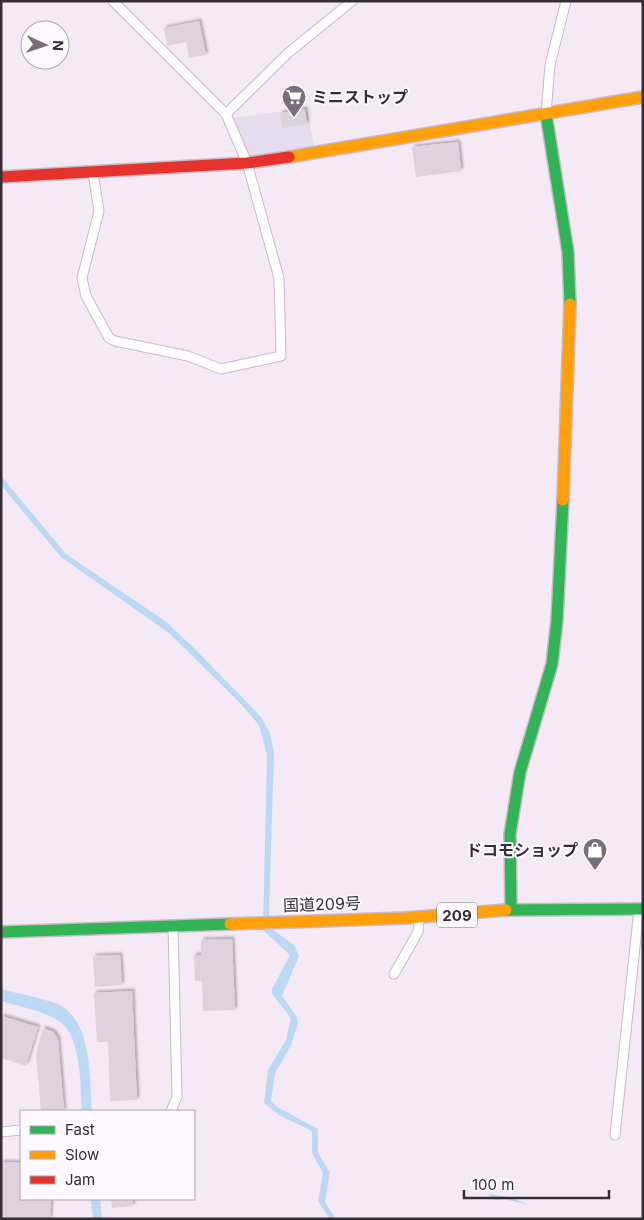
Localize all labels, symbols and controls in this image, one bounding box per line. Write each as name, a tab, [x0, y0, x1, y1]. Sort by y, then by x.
north arrow	[20, 20, 70, 70]
text: N	[50, 40, 67, 51]
supermarket icon: ミニストップ	[281, 84, 307, 118]
place label: ミニストップ	[312, 87, 408, 107]
shop icon: ドコモショップ	[582, 837, 608, 871]
place label: ドコモショップ	[466, 840, 578, 860]
street label: 国道209号	[283, 893, 361, 915]
road number: 209	[437, 902, 477, 928]
legend	[20, 1110, 195, 1200]
text: Fast	[65, 1120, 95, 1139]
text: Slow	[65, 1145, 99, 1164]
scale bar	[464, 1168, 609, 1200]
text: Jam	[65, 1170, 95, 1189]
text: 100 m	[472, 1175, 514, 1194]

